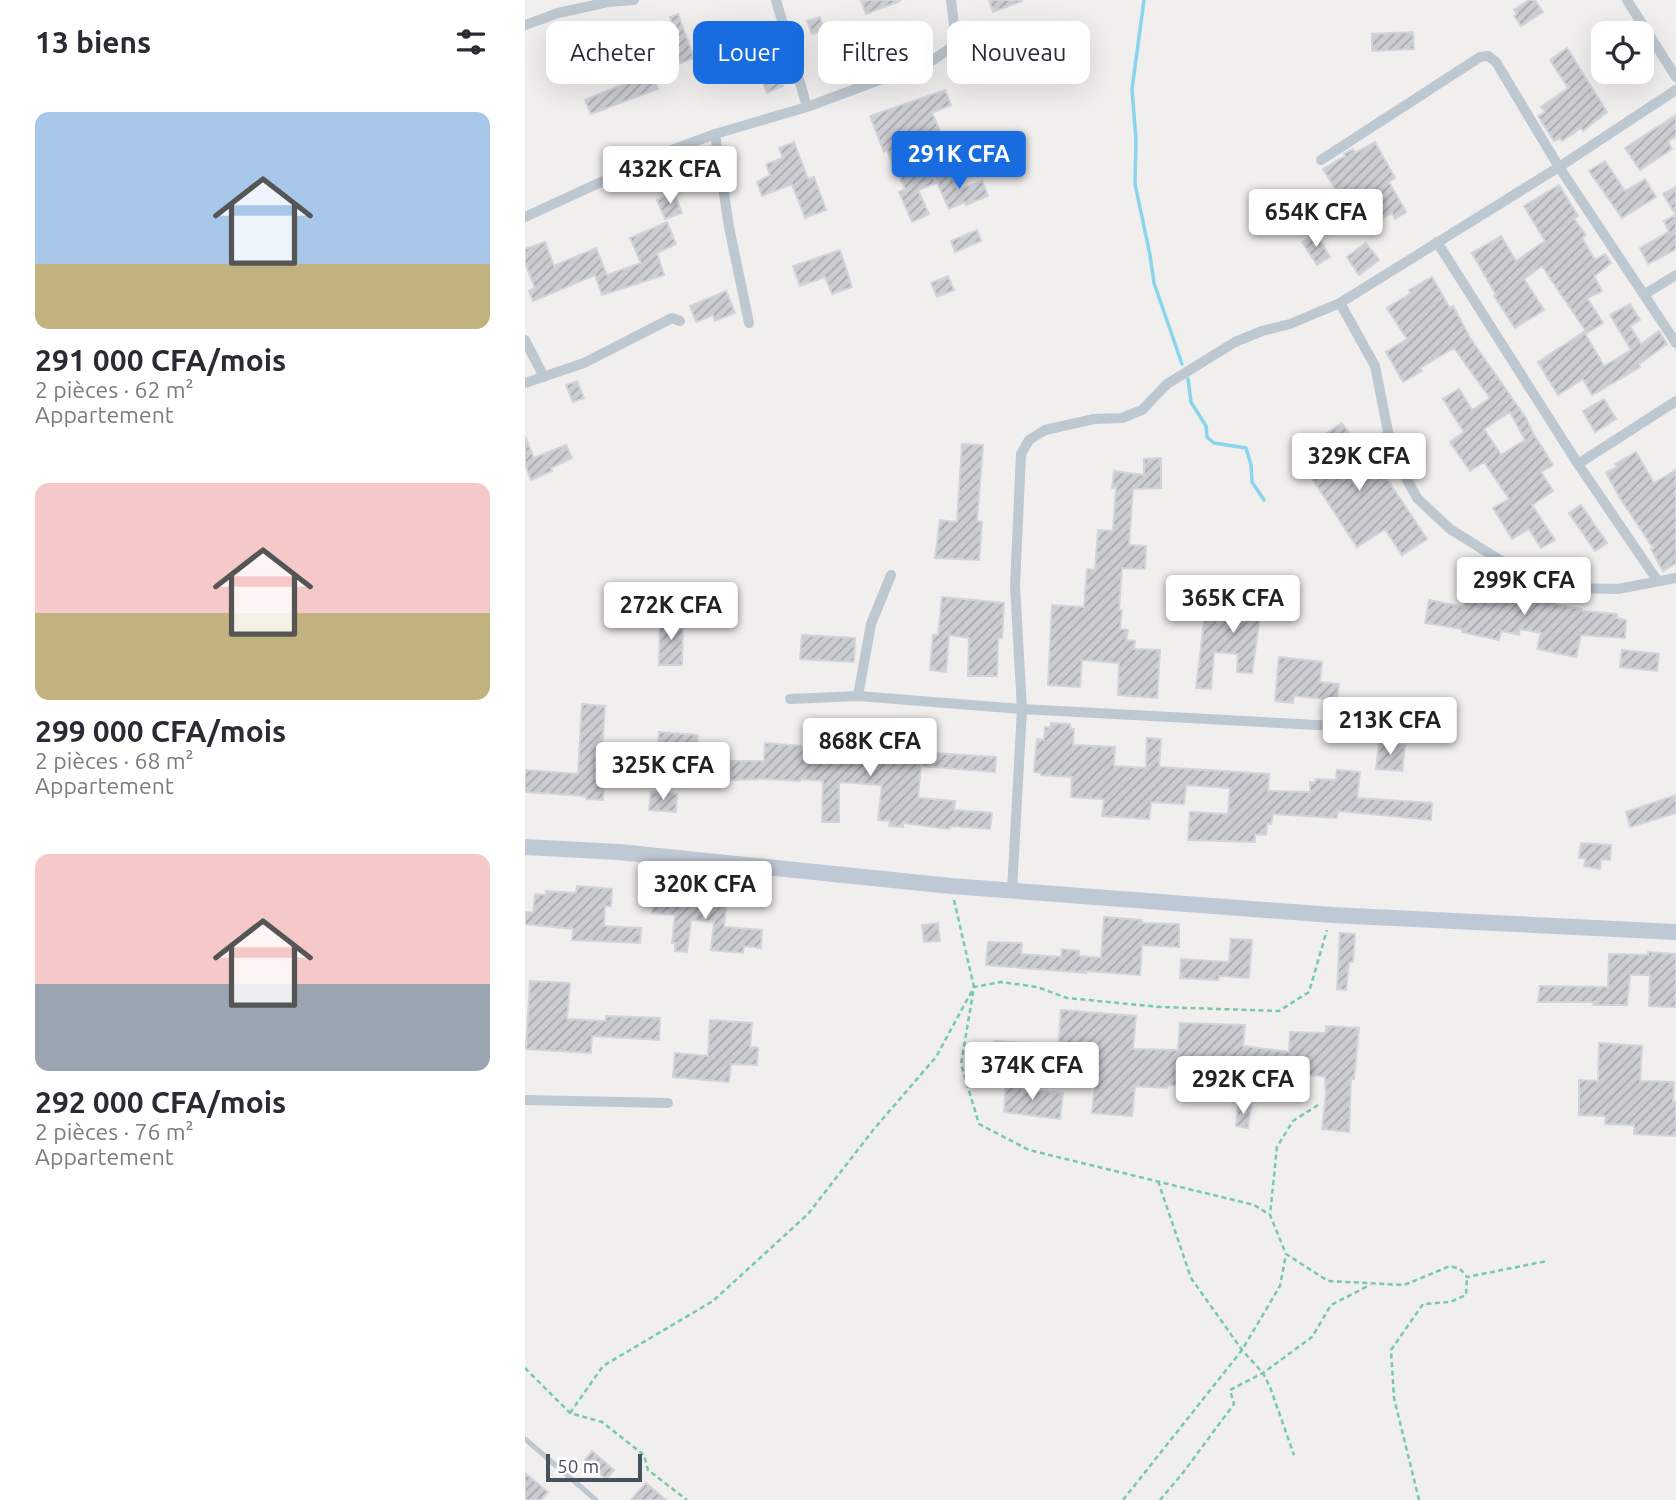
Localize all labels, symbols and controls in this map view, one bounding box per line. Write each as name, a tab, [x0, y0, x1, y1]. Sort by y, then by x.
chip: Acheter	[546, 21, 679, 84]
chip: Louer	[693, 21, 804, 84]
chip: Filtres	[818, 21, 933, 84]
chip: Nouveau	[947, 21, 1090, 84]
map controls	[1591, 21, 1654, 84]
button: locate	[1591, 21, 1654, 84]
icon: filters	[452, 23, 490, 61]
text: 13 biens	[35, 25, 151, 59]
pin: 291K CFA	[887, 132, 1031, 191]
text: 291K CFA	[908, 141, 1010, 166]
pin: 432K CFA	[598, 146, 742, 206]
text: 432K CFA	[619, 156, 721, 181]
icon: home	[200, 158, 326, 284]
pin: 654K CFA	[1244, 190, 1388, 249]
text: 654K CFA	[1265, 199, 1367, 224]
text: 291 000 CFA/mois	[35, 343, 286, 377]
text: 2 pièces · 62 m²	[35, 377, 194, 402]
text: Appartement	[35, 402, 174, 427]
pin: 329K CFA	[1287, 434, 1431, 493]
text: 329K CFA	[1308, 443, 1410, 468]
icon: home	[200, 529, 326, 655]
pin: 299K CFA	[1452, 558, 1596, 617]
text: 299K CFA	[1473, 567, 1575, 592]
pin: 365K CFA	[1161, 576, 1305, 635]
pin: 272K CFA	[599, 582, 743, 642]
text: 365K CFA	[1182, 585, 1284, 610]
text: 272K CFA	[620, 592, 722, 617]
pin: 213K CFA	[1318, 698, 1462, 757]
text: 213K CFA	[1339, 707, 1441, 732]
text: 299 000 CFA/mois	[35, 714, 286, 748]
pin: 868K CFA	[798, 718, 942, 778]
text: 868K CFA	[819, 728, 921, 753]
pin: 325K CFA	[591, 742, 735, 802]
text: 2 pièces · 68 m²	[35, 748, 194, 773]
text: 325K CFA	[612, 752, 714, 777]
text: Appartement	[35, 773, 174, 798]
pin: 320K CFA	[633, 862, 777, 921]
text: 320K CFA	[654, 871, 756, 896]
icon: home	[200, 900, 326, 1026]
pin: 374K CFA	[960, 1042, 1104, 1102]
text: 374K CFA	[981, 1052, 1083, 1077]
pin: 292K CFA	[1171, 1056, 1315, 1116]
text: 292K CFA	[1192, 1066, 1294, 1091]
text: 292 000 CFA/mois	[35, 1085, 286, 1119]
text: 2 pièces · 76 m²	[35, 1119, 194, 1144]
text: Appartement	[35, 1144, 174, 1169]
scale bar	[546, 1451, 642, 1483]
text: 50 m	[557, 1455, 599, 1477]

